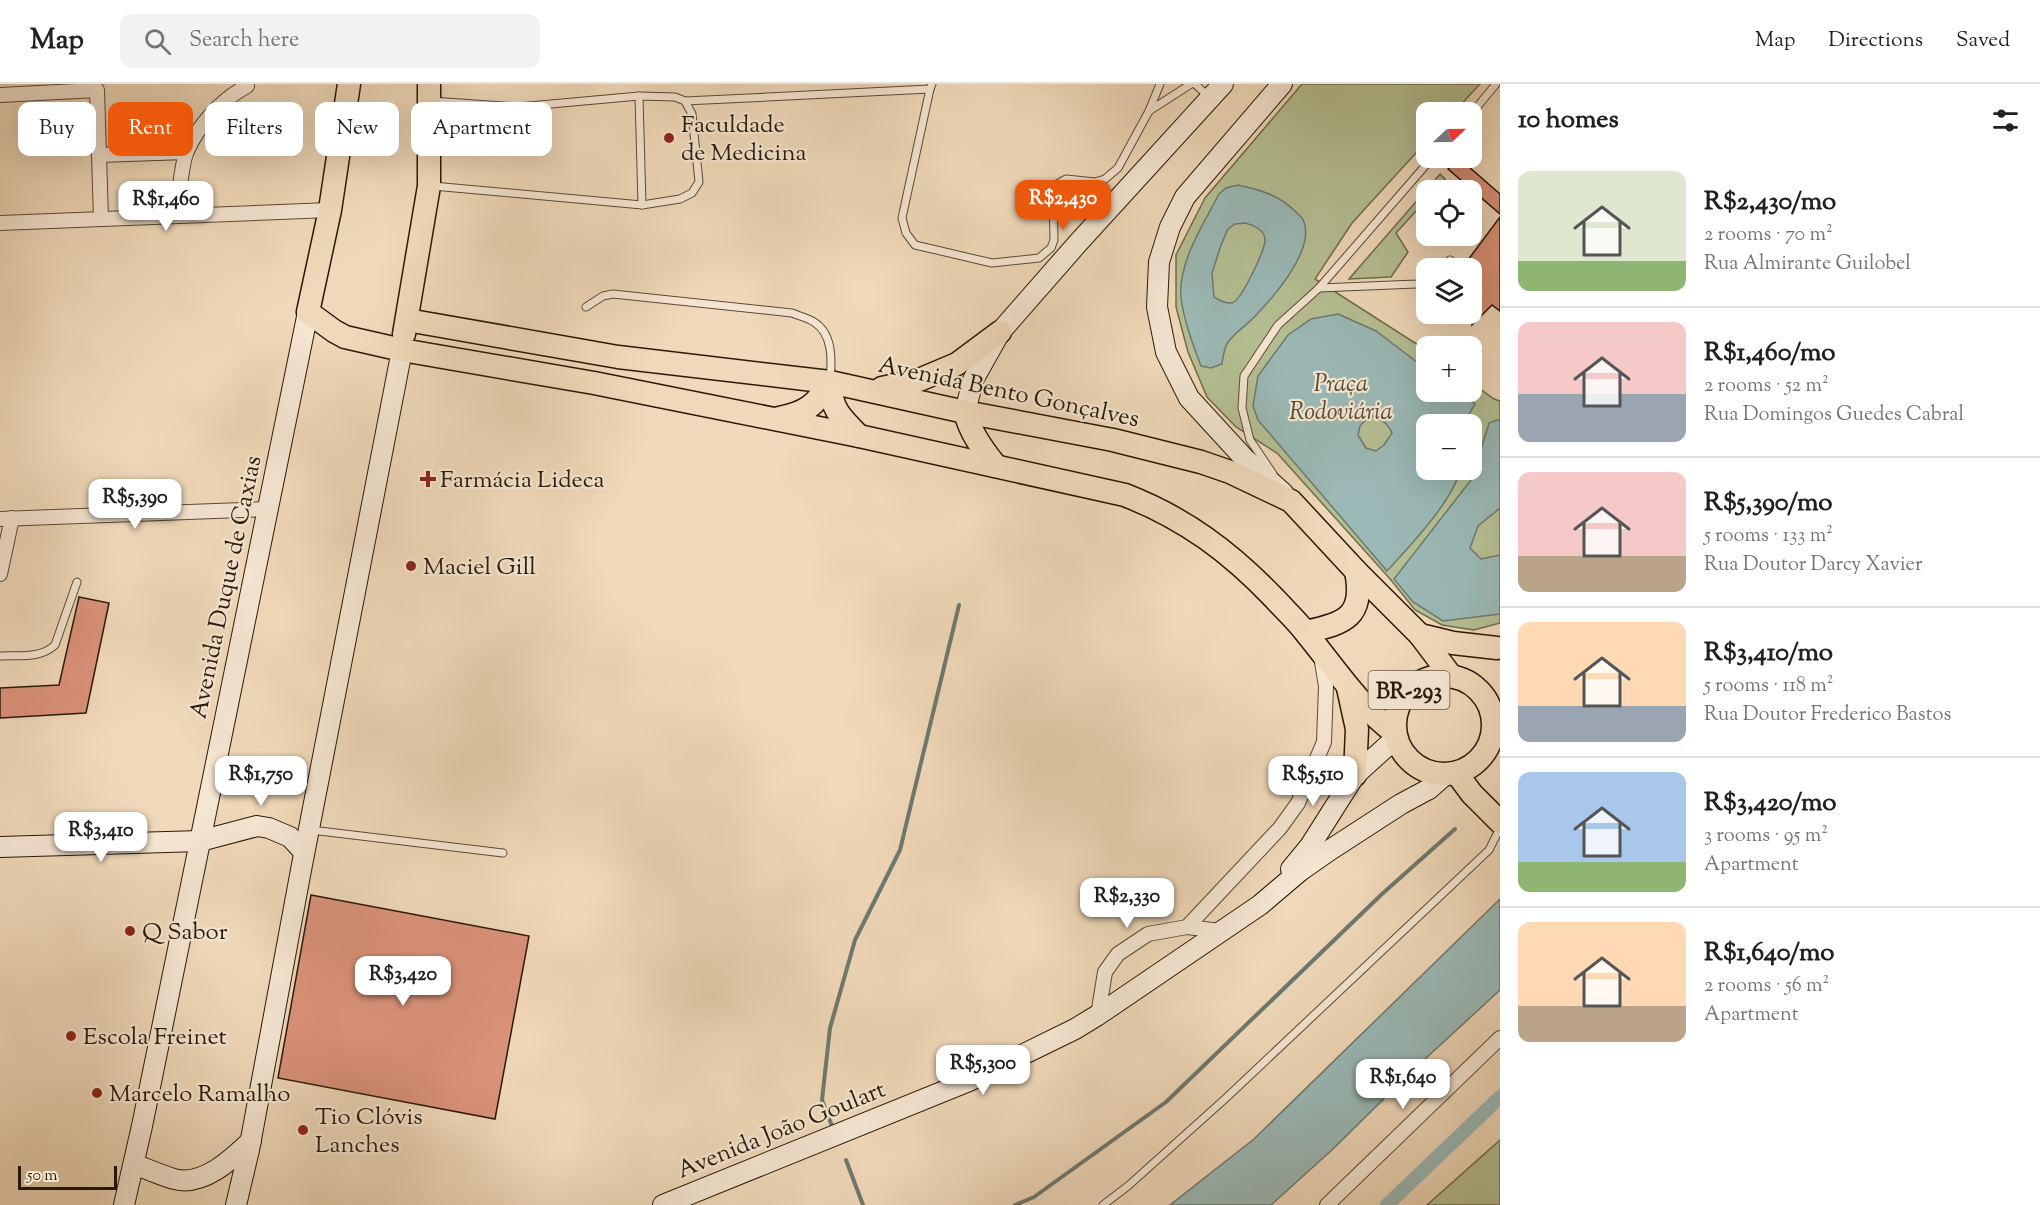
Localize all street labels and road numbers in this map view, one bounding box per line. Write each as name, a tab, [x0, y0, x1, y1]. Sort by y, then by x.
street label: Avenida Bento Gonçalves	[875, 349, 1142, 437]
street label: Avenida Duque de Caxias	[182, 453, 271, 722]
road number: BR-293	[1368, 671, 1450, 709]
street label: Avenida João Goulart	[672, 1073, 891, 1188]

